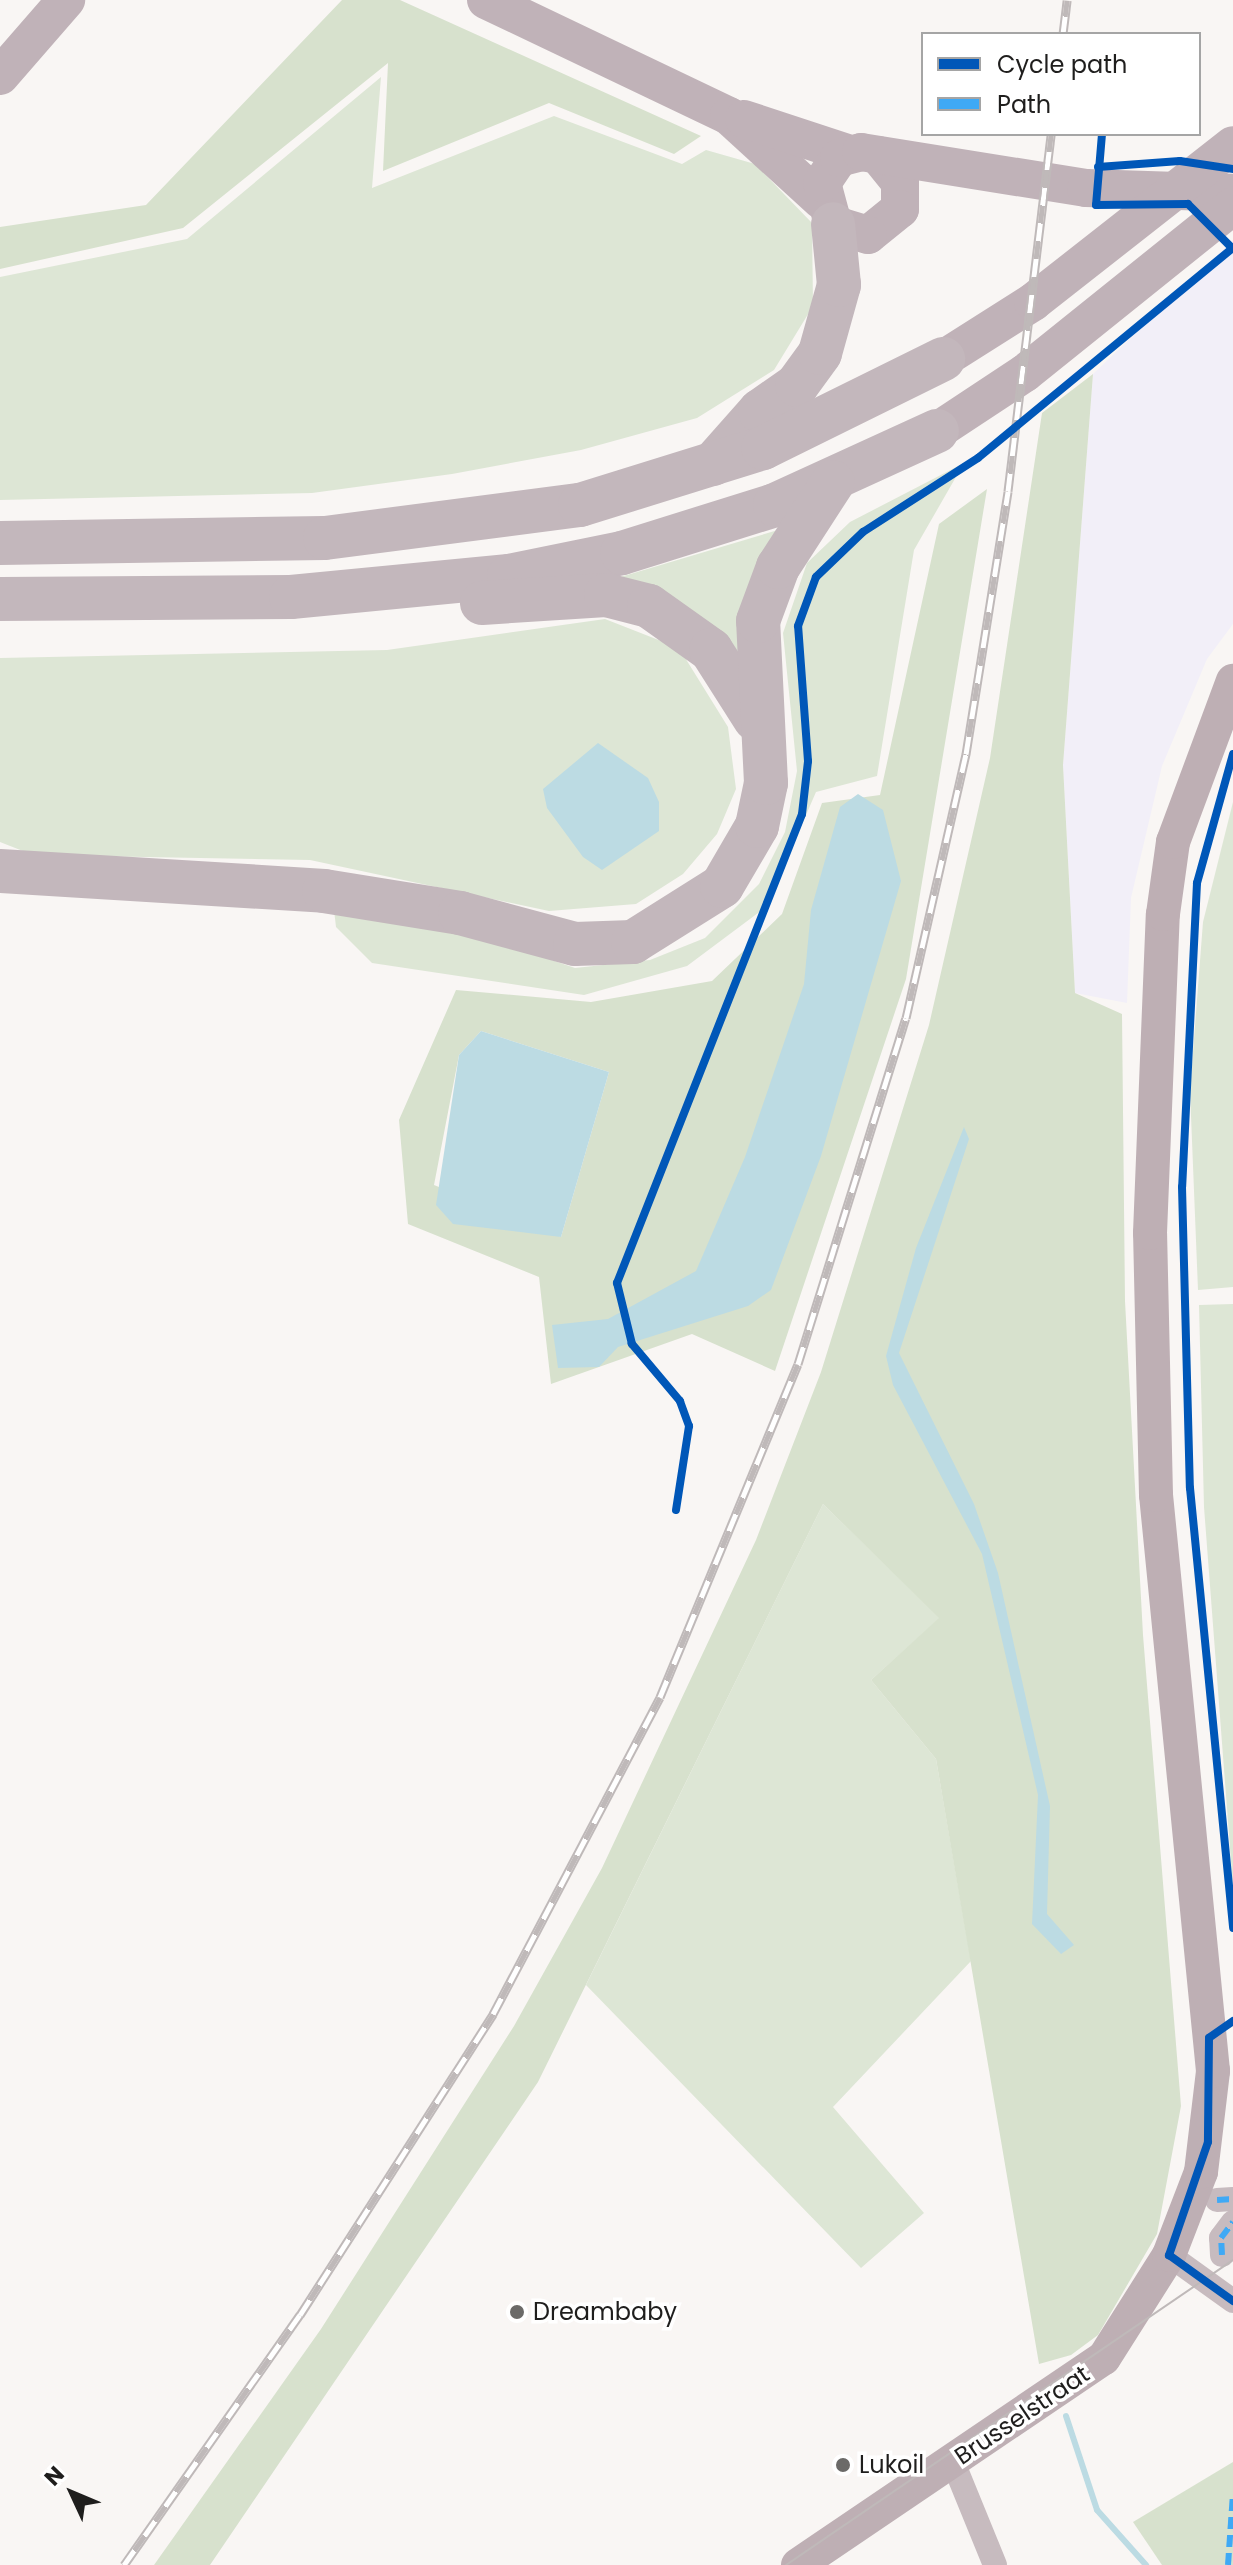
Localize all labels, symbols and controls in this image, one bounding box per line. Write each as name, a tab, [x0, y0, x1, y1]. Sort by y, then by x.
legend	[921, 32, 1201, 136]
text: Cycle path	[997, 48, 1127, 81]
text: Path	[997, 88, 1051, 121]
place label: Dreambaby	[533, 2298, 677, 2326]
marker: Dreambaby	[508, 2303, 526, 2321]
street label: Brusselstraat	[949, 2359, 1095, 2471]
place label: Lukoil	[859, 2451, 924, 2479]
north arrow	[32, 2453, 112, 2533]
marker: Lukoil	[834, 2456, 852, 2474]
text: N	[37, 2459, 71, 2493]

